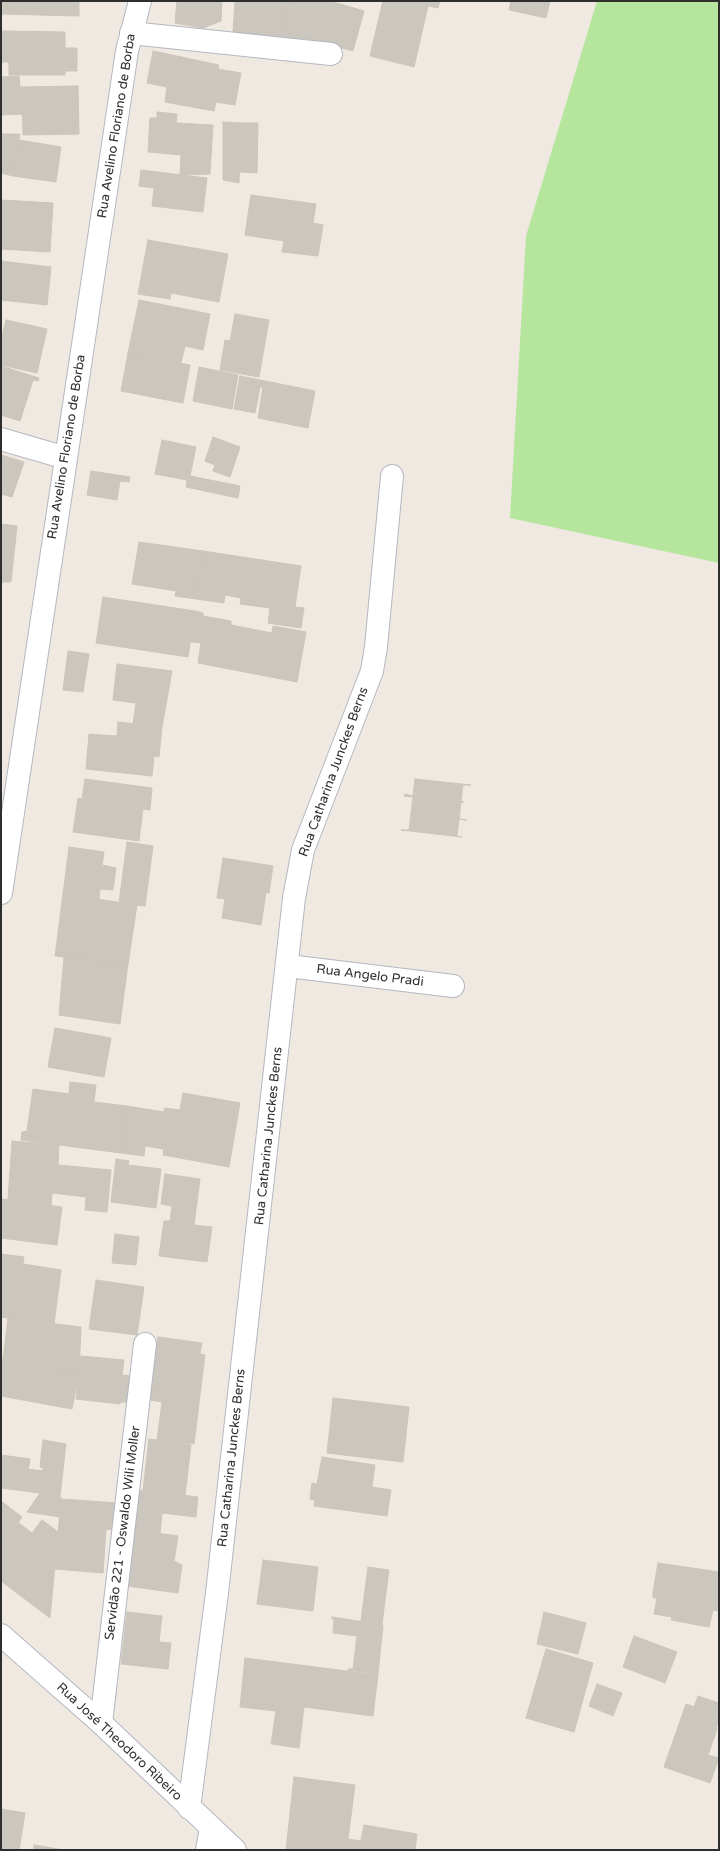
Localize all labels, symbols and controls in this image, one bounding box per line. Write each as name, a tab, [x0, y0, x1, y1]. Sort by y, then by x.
street label: Rua Avelino Floriano de Borba	[95, 32, 139, 220]
street label: Rua Avelino Floriano de Borba	[45, 353, 89, 541]
street label: Rua Catharina Junckes Berns	[296, 685, 372, 859]
street label: Rua Angelo Pradi	[316, 962, 424, 990]
street label: Rua Catharina Junckes Berns	[252, 1046, 286, 1226]
street label: Rua Catharina Junckes Berns	[215, 1368, 249, 1548]
street label: Servidão 221 - Oswaldo Wili Moller	[102, 1425, 144, 1641]
street label: Rua José Theodoro Ribeiro	[53, 1680, 185, 1804]

